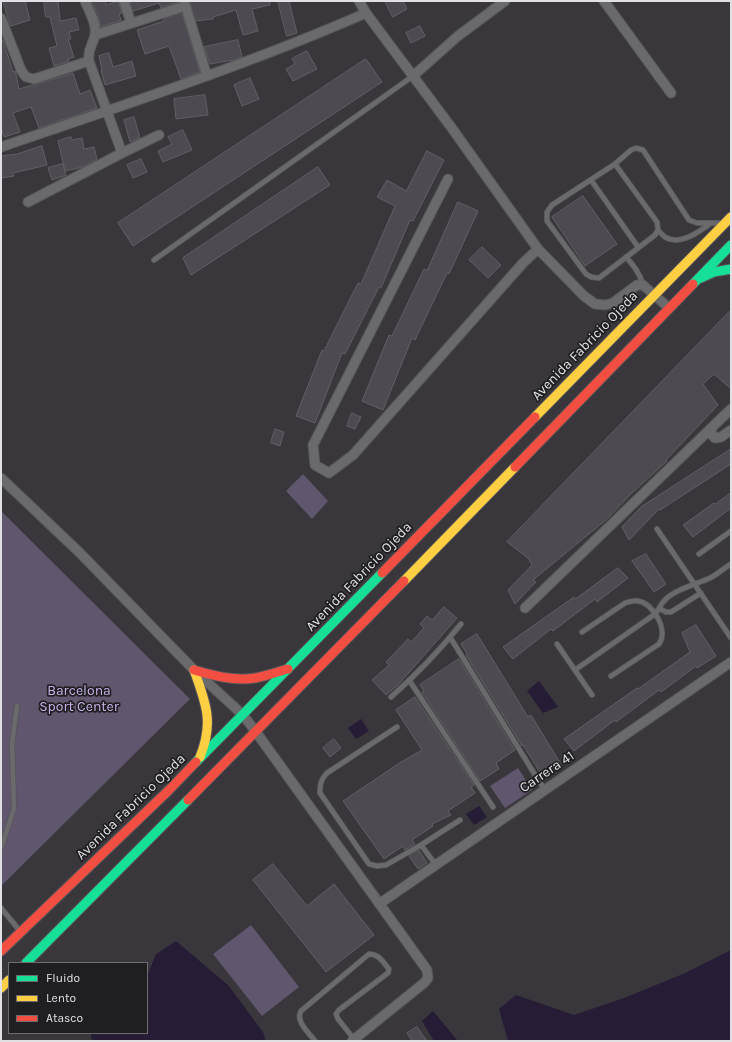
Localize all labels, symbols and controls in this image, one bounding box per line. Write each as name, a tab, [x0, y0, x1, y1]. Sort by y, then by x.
street label: Avenida Fabricio Ojeda	[529, 288, 641, 404]
street label: Avenida Fabricio Ojeda	[303, 519, 415, 635]
park label: Barcelona Sport Center	[39, 683, 119, 716]
street label: Carrera 41	[517, 748, 577, 796]
street label: Avenida Fabricio Ojeda	[73, 751, 189, 863]
legend	[8, 962, 148, 1034]
text: Fluido	[46, 971, 80, 985]
text: Lento	[46, 991, 76, 1005]
text: Atasco	[46, 1011, 83, 1025]

